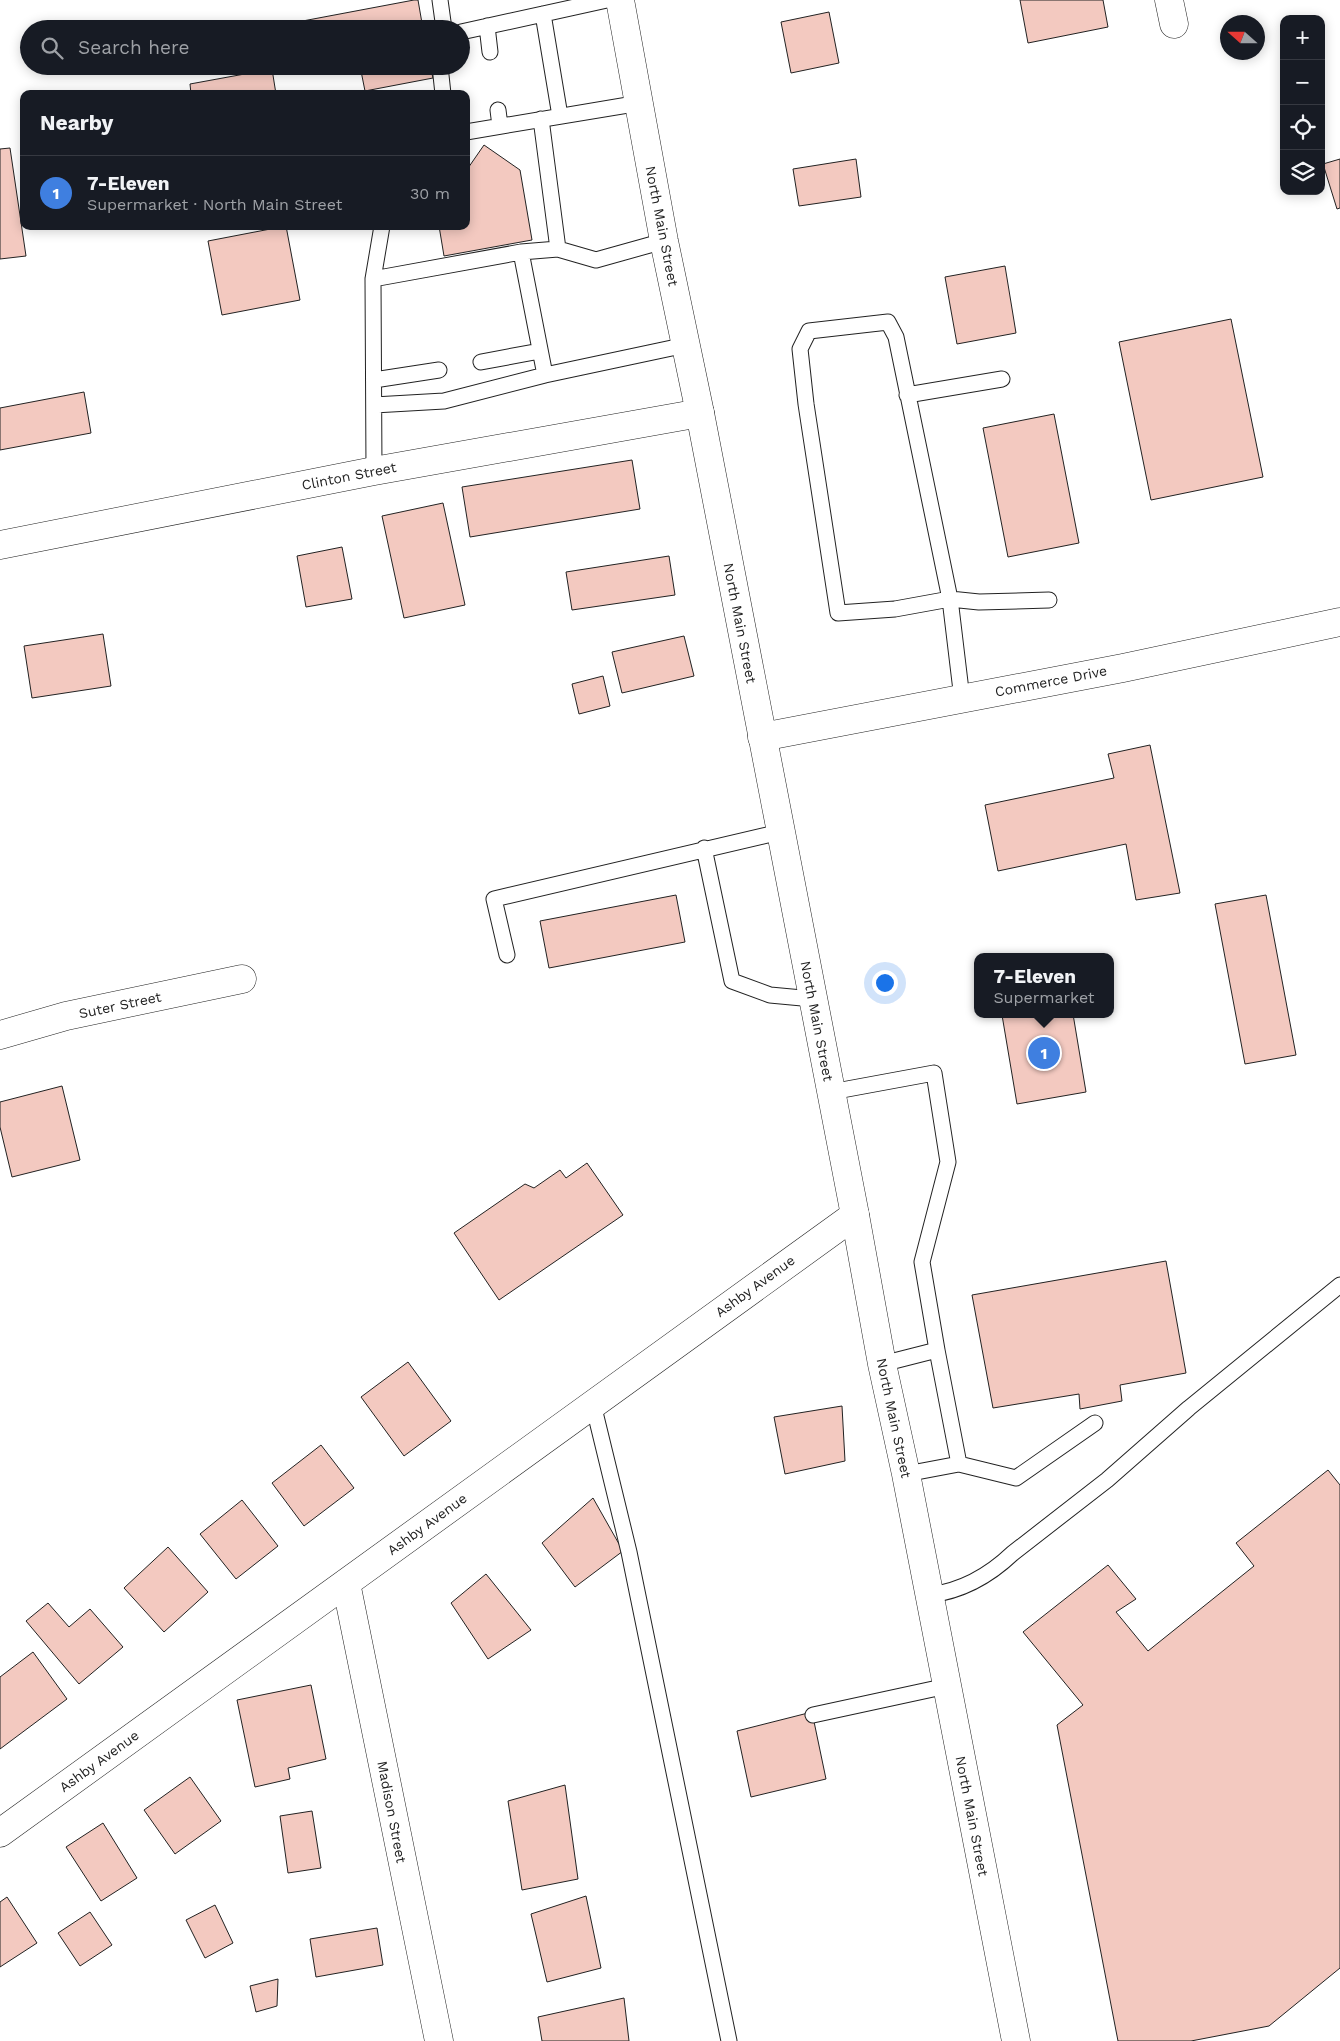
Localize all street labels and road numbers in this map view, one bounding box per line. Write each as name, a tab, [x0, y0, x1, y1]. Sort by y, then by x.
street label: North Main Street	[642, 164, 682, 288]
street label: Clinton Street	[300, 459, 398, 493]
street label: North Main Street	[720, 561, 760, 685]
street label: Commerce Drive	[994, 662, 1108, 700]
street label: North Main Street	[797, 959, 837, 1083]
street label: Suter Street	[77, 988, 163, 1022]
street label: Ashby Avenue	[712, 1252, 798, 1320]
street label: North Main Street	[873, 1357, 915, 1480]
street label: Ashby Avenue	[384, 1490, 470, 1558]
street label: Ashby Avenue	[56, 1727, 142, 1795]
street label: North Main Street	[952, 1754, 992, 1878]
street label: Madison Street	[374, 1760, 410, 1865]

